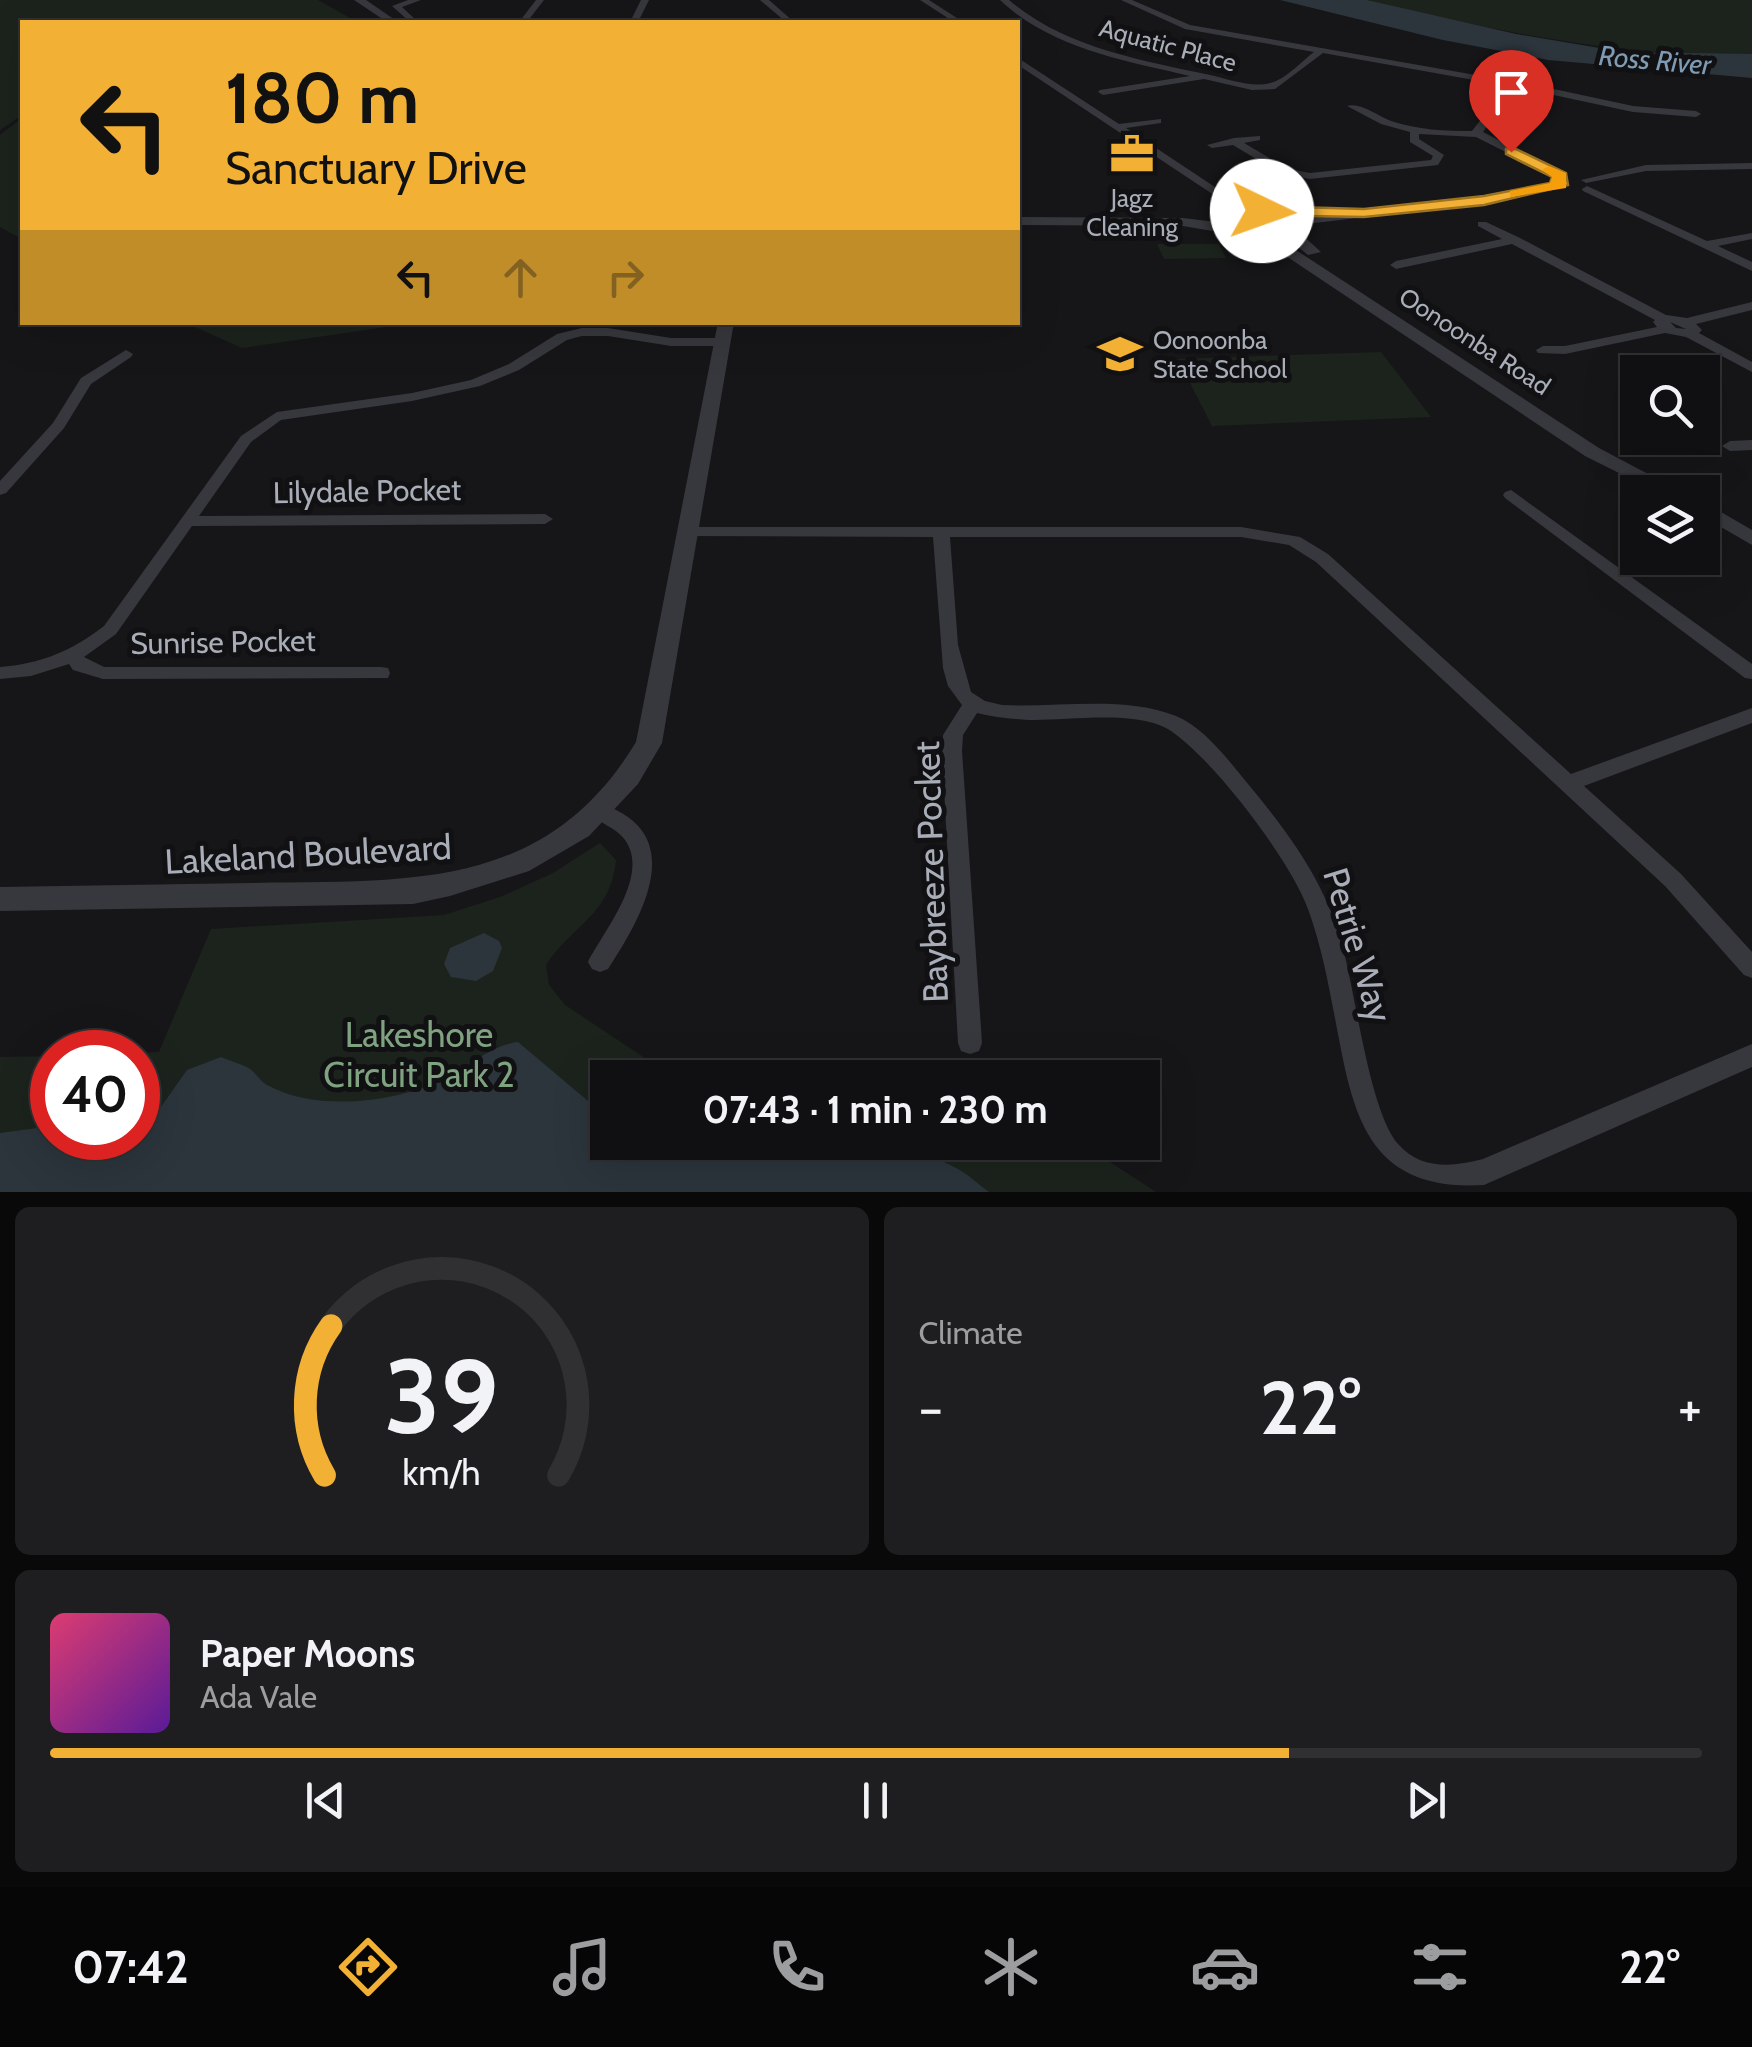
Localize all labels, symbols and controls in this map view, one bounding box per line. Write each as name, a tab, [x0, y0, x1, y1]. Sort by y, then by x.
street label: Aquatic Place	[1096, 12, 1240, 78]
water label: Ross River	[1598, 38, 1714, 82]
pin	[1469, 50, 1554, 153]
text: 180 m	[225, 55, 419, 141]
icon: left	[60, 60, 190, 190]
icon: arrive	[1484, 65, 1539, 120]
office icon: Jagz Cleaning	[1108, 130, 1156, 178]
text: Sanctuary Drive	[225, 141, 527, 195]
position arrow	[1210, 159, 1314, 263]
place label: Jagz Cleaning	[1086, 183, 1178, 242]
icon: left	[388, 250, 443, 305]
icon: ahead	[493, 250, 548, 305]
icon: right	[598, 250, 653, 305]
street label: Oonoonba Road	[1394, 281, 1556, 401]
place label: Oonoonba State School	[1153, 325, 1287, 384]
school or university icon: Oonoonba State School	[1096, 330, 1144, 378]
map controls	[1620, 355, 1720, 575]
button: search	[1620, 355, 1720, 455]
street label: Lilydale Pocket	[273, 471, 461, 511]
button: layers	[1620, 475, 1720, 575]
street label: Sunrise Pocket	[130, 622, 316, 662]
street label: Baybreeze Pocket	[905, 740, 957, 1004]
street label: Lakeland Boulevard	[163, 825, 453, 883]
street label: Petrie Way	[1314, 863, 1402, 1028]
park label: Lakeshore Circuit Park 2	[323, 1013, 515, 1096]
speed limit sign: 40	[30, 1030, 160, 1160]
text: 07:43 · 1 min · 230 m	[702, 1086, 1048, 1133]
text: Climate	[919, 1313, 1023, 1352]
text: 39	[384, 1333, 499, 1459]
text: 22°	[1260, 1362, 1361, 1453]
text: −	[919, 1374, 943, 1441]
text: +	[1678, 1374, 1702, 1441]
text: km/h	[403, 1451, 481, 1494]
text: Paper Moons	[200, 1630, 415, 1677]
text: Ada Vale	[200, 1677, 317, 1716]
icon: previous	[298, 1773, 353, 1828]
icon: pause	[848, 1773, 903, 1828]
icon: next	[1399, 1773, 1454, 1828]
icon: directions	[333, 1932, 403, 2002]
icon: music	[547, 1932, 617, 2002]
icon: phone	[762, 1932, 832, 2002]
icon: climate	[976, 1932, 1046, 2002]
icon: car	[1190, 1932, 1260, 2002]
icon: filters	[1405, 1932, 1475, 2002]
text: 07:42	[72, 1940, 189, 1994]
text: 22°	[1619, 1940, 1680, 1994]

